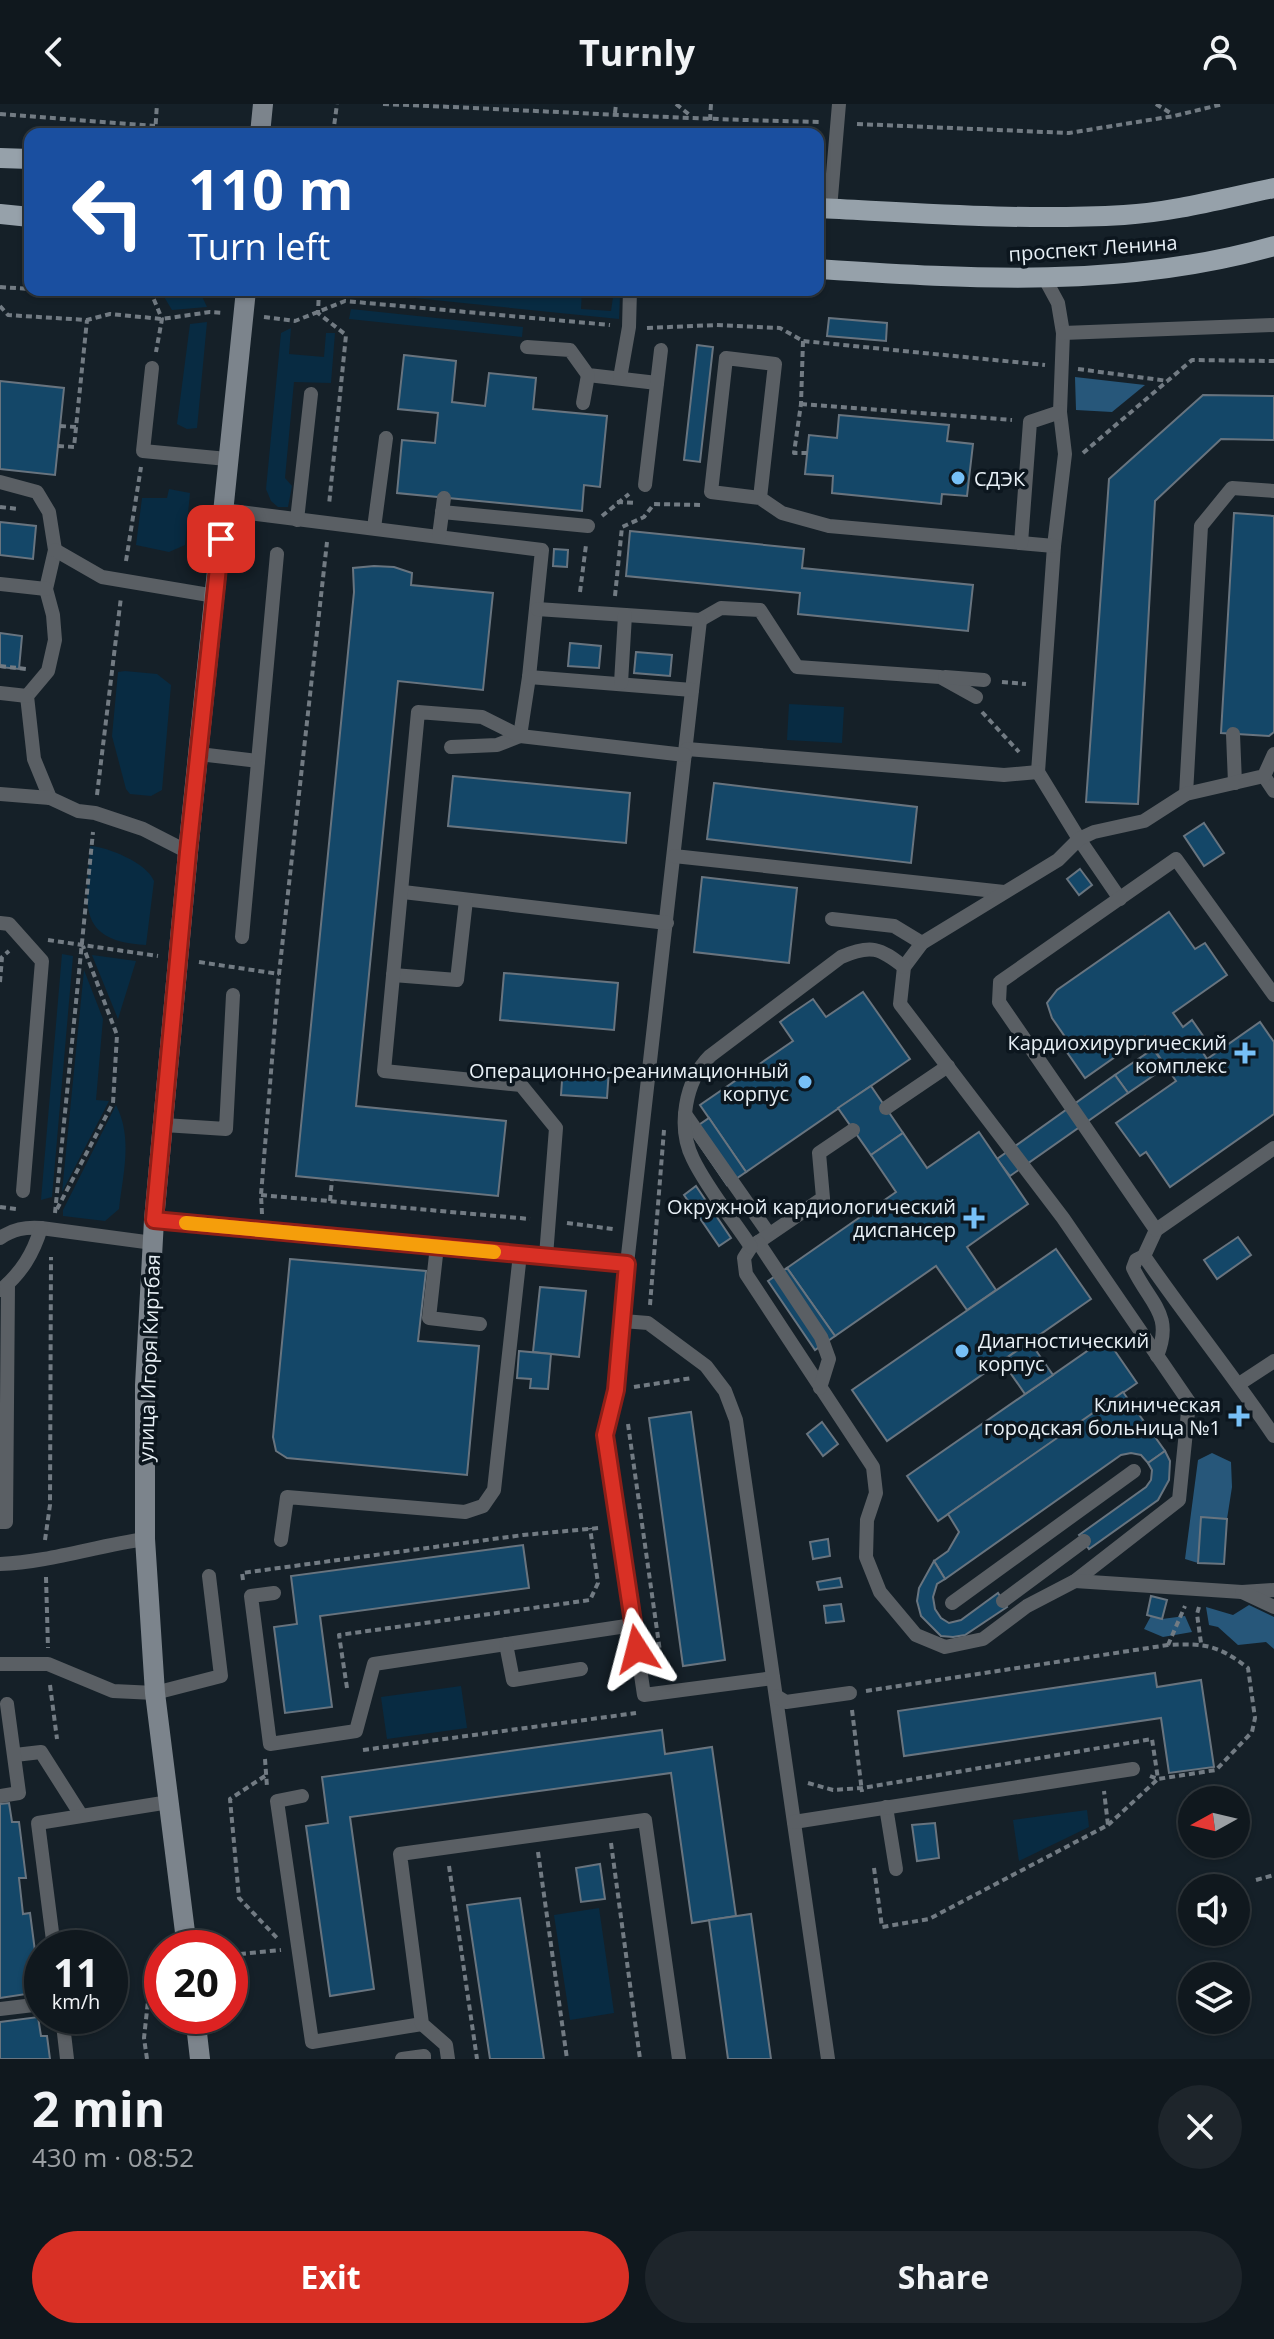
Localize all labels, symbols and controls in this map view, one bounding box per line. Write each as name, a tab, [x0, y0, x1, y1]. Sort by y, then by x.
text: Turnly	[579, 28, 695, 77]
icon: back	[32, 30, 76, 74]
icon: person	[1198, 30, 1242, 74]
text: 110 m	[188, 150, 354, 226]
icon: left	[56, 160, 160, 264]
text: Turn left	[188, 222, 330, 271]
street label: проспект Ленина	[1008, 229, 1178, 267]
place label: СДЭК	[974, 465, 1026, 492]
marker: СДЭК	[949, 469, 967, 487]
pin	[187, 505, 255, 573]
icon: arrive	[199, 517, 243, 561]
place label: Кардиохирургический комплекс	[1007, 1029, 1227, 1079]
marker: Кардиохирургический комплекс	[1234, 1042, 1256, 1064]
place label: Операционно-реанимационный корпус	[469, 1057, 789, 1107]
marker: Операционно-реанимационный корпус	[796, 1073, 814, 1091]
place label: Окружной кардиологический диспансер	[667, 1193, 956, 1243]
marker: Окружной кардиологический диспансер	[963, 1207, 985, 1229]
street label: улица Игоря Киртбая	[132, 1254, 166, 1462]
place label: Диагностический корпус	[978, 1327, 1149, 1377]
marker: Диагностический корпус	[953, 1342, 971, 1360]
place label: Клиническая городская больница №1	[984, 1391, 1221, 1441]
marker: Клиническая городская больница №1	[1228, 1405, 1250, 1427]
position arrow	[595, 1607, 679, 1691]
north arrow	[1178, 1786, 1250, 1858]
map controls	[1178, 1786, 1250, 2034]
button: sound	[1178, 1874, 1250, 1946]
speed limit sign: 20	[144, 1930, 248, 2034]
text: 11	[53, 1944, 99, 1999]
button: layers	[1178, 1962, 1250, 2034]
text: km/h	[52, 1988, 100, 2015]
text: 2 min	[32, 2076, 165, 2141]
button: close	[1158, 2085, 1242, 2169]
text: 430 m · 08:52	[32, 2139, 194, 2175]
button: Exit	[32, 2231, 629, 2323]
button: Share	[645, 2231, 1242, 2323]

